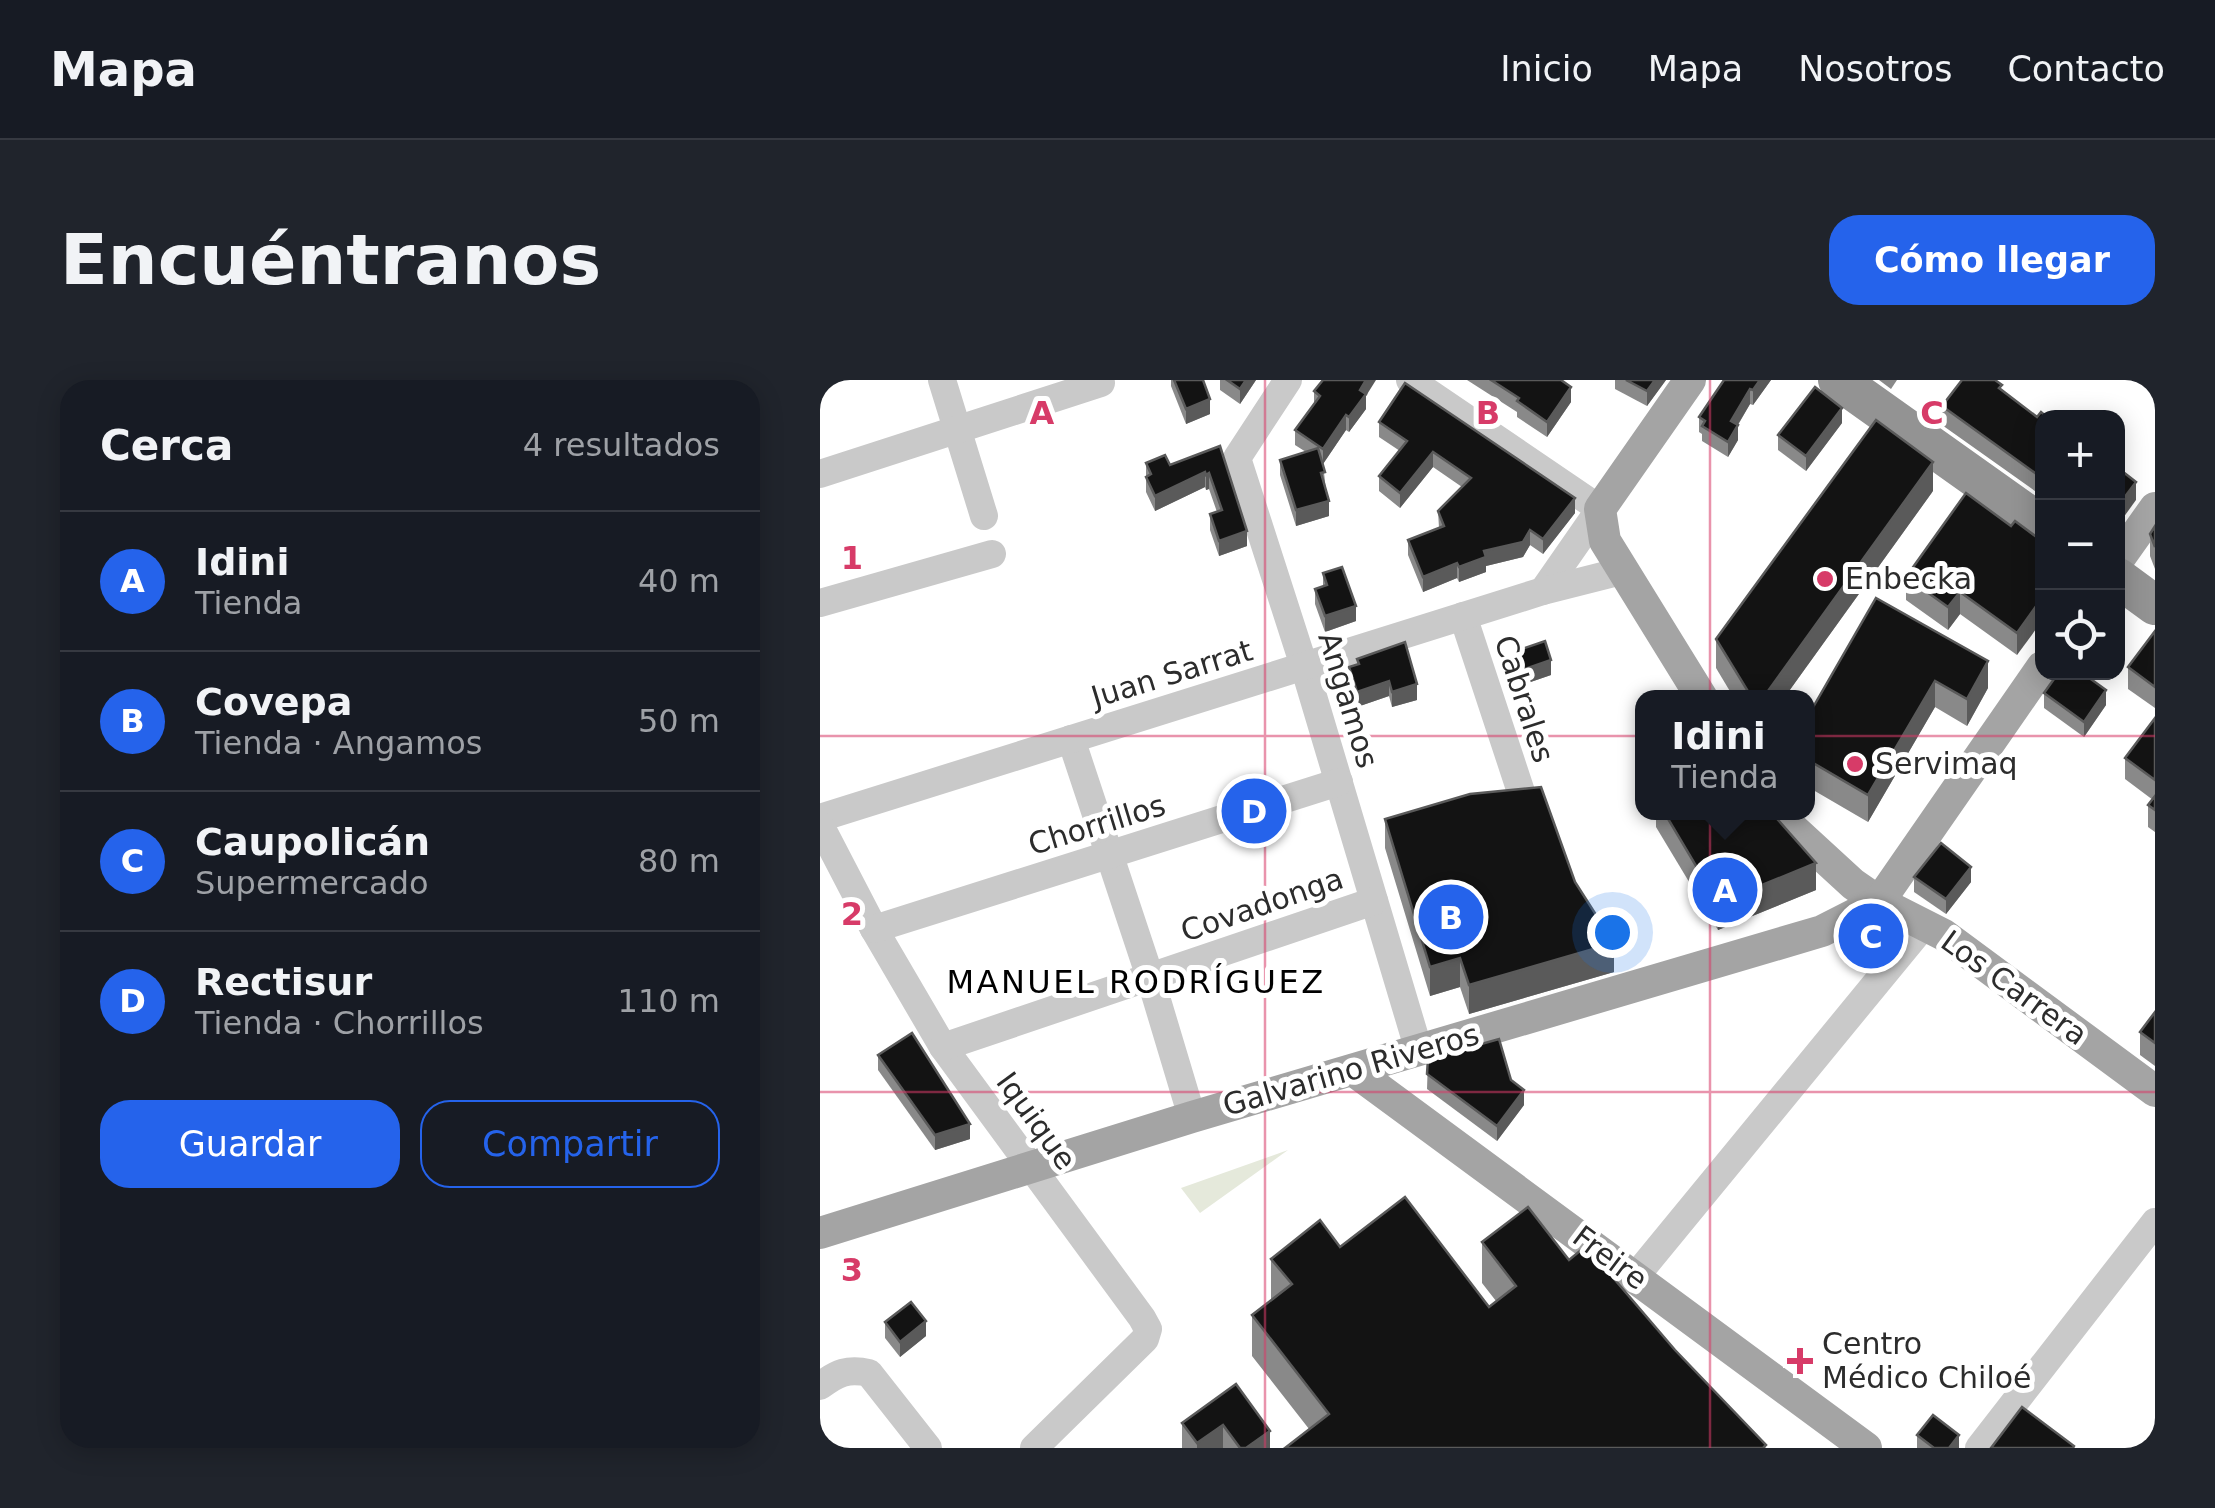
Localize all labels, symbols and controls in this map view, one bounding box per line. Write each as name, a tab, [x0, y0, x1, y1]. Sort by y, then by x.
text: Mapa	[50, 41, 197, 97]
text: Inicio	[1500, 49, 1593, 89]
text: Mapa	[1648, 49, 1743, 89]
text: Nosotros	[1798, 49, 1952, 89]
text: Contacto	[2007, 49, 2165, 89]
button: Cómo llegar	[1829, 215, 2155, 305]
text: Encuéntranos	[60, 219, 601, 301]
text: A	[1030, 394, 1055, 432]
text: B	[1476, 394, 1500, 432]
text: C	[1920, 394, 1944, 432]
map controls	[2035, 410, 2125, 680]
button: +	[2035, 410, 2125, 500]
text: Cerca	[100, 421, 233, 470]
text: 4 resultados	[523, 426, 720, 464]
button: −	[2035, 500, 2125, 590]
text: 1	[841, 539, 863, 577]
text: Idini	[195, 540, 289, 584]
place label: Enbecka	[1845, 561, 1972, 596]
text: A	[120, 562, 145, 600]
text: 40 m	[638, 562, 720, 600]
marker: Enbecka	[1814, 568, 1836, 590]
text: Tienda	[195, 584, 302, 622]
button: locate	[2035, 590, 2125, 680]
street label: Angamos	[1311, 628, 1386, 772]
street label: Cabrales	[1488, 631, 1561, 767]
street label: Juan Sarrat	[1085, 632, 1257, 715]
text: Covepa	[195, 680, 352, 724]
popup	[1635, 690, 1815, 820]
text: B	[120, 702, 145, 740]
text: 50 m	[638, 702, 720, 740]
text: Idini	[1671, 714, 1766, 758]
text: Tienda · Angamos	[195, 724, 482, 762]
place label: Servimaq	[1875, 746, 2018, 781]
marker: Servimaq	[1844, 753, 1866, 775]
text: Tienda	[1671, 758, 1779, 796]
pin: D	[1222, 774, 1286, 848]
street label: Chorrillos	[1024, 787, 1170, 862]
text: Caupolicán	[195, 820, 430, 864]
text: C	[121, 842, 144, 880]
text: 80 m	[638, 842, 720, 880]
pin: A	[1692, 852, 1758, 928]
street label: Covadonga	[1176, 860, 1348, 949]
text: Supermercado	[195, 864, 429, 902]
pin: B	[1418, 880, 1484, 954]
text: 2	[841, 895, 863, 933]
pin: C	[1838, 898, 1904, 974]
your location	[1587, 907, 1638, 958]
street label: Los Carrera	[1935, 923, 2094, 1052]
text: Rectisur	[195, 960, 372, 1004]
district label: MANUEL RODRÍGUEZ	[946, 963, 1326, 1001]
text: D	[119, 982, 146, 1020]
text: 110 m	[618, 982, 720, 1020]
text: Tienda · Chorrillos	[195, 1004, 484, 1042]
street label: Galvarino Riveros	[1219, 1016, 1483, 1123]
street label: Iquique	[989, 1065, 1083, 1176]
button: Guardar	[100, 1100, 400, 1188]
button: Compartir	[420, 1100, 720, 1188]
street label: Freire	[1566, 1218, 1654, 1297]
text: 3	[841, 1251, 863, 1289]
place label: Centro Médico Chiloé	[1822, 1326, 2032, 1395]
marker: Centro Médico Chiloé	[1787, 1348, 1813, 1374]

